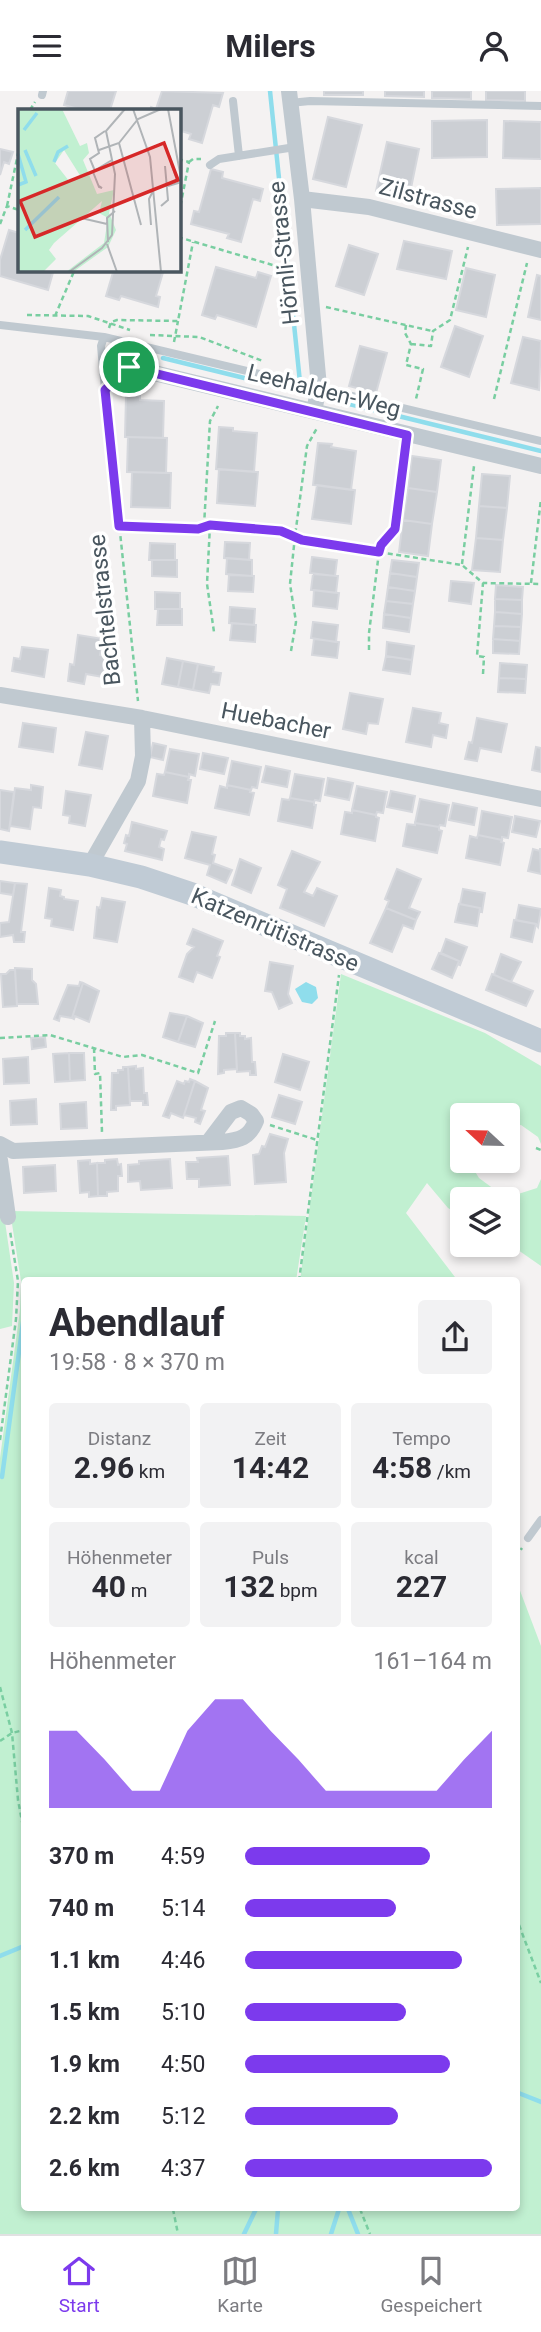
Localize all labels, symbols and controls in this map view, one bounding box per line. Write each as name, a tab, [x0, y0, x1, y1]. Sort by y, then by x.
icon: menu	[28, 27, 66, 65]
text: Milers	[225, 27, 316, 65]
icon: person	[475, 27, 513, 65]
inset map	[18, 109, 180, 271]
street label: Zilstrasse	[376, 173, 480, 225]
street label: Hörnli-Strasse	[263, 180, 305, 326]
pin	[99, 337, 159, 397]
icon: arrive	[110, 348, 148, 386]
street label: Leehalden-Weg	[245, 359, 403, 423]
street label: Bachtelstrasse	[84, 533, 126, 687]
street label: Huebacher	[219, 697, 333, 745]
street label: Katzenrütistrasse	[187, 883, 363, 977]
north arrow	[450, 1103, 520, 1173]
map controls	[450, 1103, 520, 1257]
button: layers	[450, 1187, 520, 1257]
button: share	[418, 1300, 492, 1374]
text: Abendlauf	[49, 1301, 224, 1345]
text: 19:58 · 8 × 370 m	[49, 1349, 225, 1376]
text: Distanz	[88, 1427, 151, 1450]
text: Zeit	[254, 1427, 287, 1450]
text: Tempo	[392, 1427, 451, 1450]
text: 2.96	[74, 1450, 134, 1485]
text: 14:42	[232, 1450, 309, 1485]
text: 4:58	[372, 1450, 432, 1485]
text: km	[134, 1460, 165, 1483]
text: /km	[432, 1460, 471, 1483]
text: Höhenmeter	[67, 1546, 172, 1569]
text: Puls	[252, 1546, 289, 1569]
text: kcal	[404, 1546, 439, 1569]
text: 40	[92, 1569, 126, 1604]
text: 132	[223, 1569, 275, 1604]
text: 227	[396, 1569, 447, 1604]
text: m	[126, 1579, 147, 1602]
text: bpm	[275, 1579, 318, 1602]
text: Höhenmeter	[49, 1648, 176, 1675]
text: 161–164 m	[373, 1648, 492, 1675]
text: 370 m	[49, 1843, 114, 1870]
text: 4:59	[161, 1843, 205, 1870]
text: 740 m	[49, 1895, 114, 1922]
text: 5:14	[161, 1895, 205, 1922]
text: 1.1 km	[49, 1947, 120, 1974]
text: 4:46	[161, 1947, 205, 1974]
text: 1.5 km	[49, 1999, 120, 2026]
text: 5:10	[161, 1999, 205, 2026]
text: 1.9 km	[49, 2051, 120, 2078]
text: 4:50	[161, 2051, 205, 2078]
text: 2.2 km	[49, 2103, 120, 2130]
text: 5:12	[161, 2103, 205, 2130]
text: 2.6 km	[49, 2155, 120, 2182]
text: 4:37	[161, 2155, 205, 2182]
tab: Start	[59, 2252, 100, 2317]
tab: Karte	[217, 2252, 263, 2317]
tab: Gespeichert	[380, 2252, 482, 2317]

